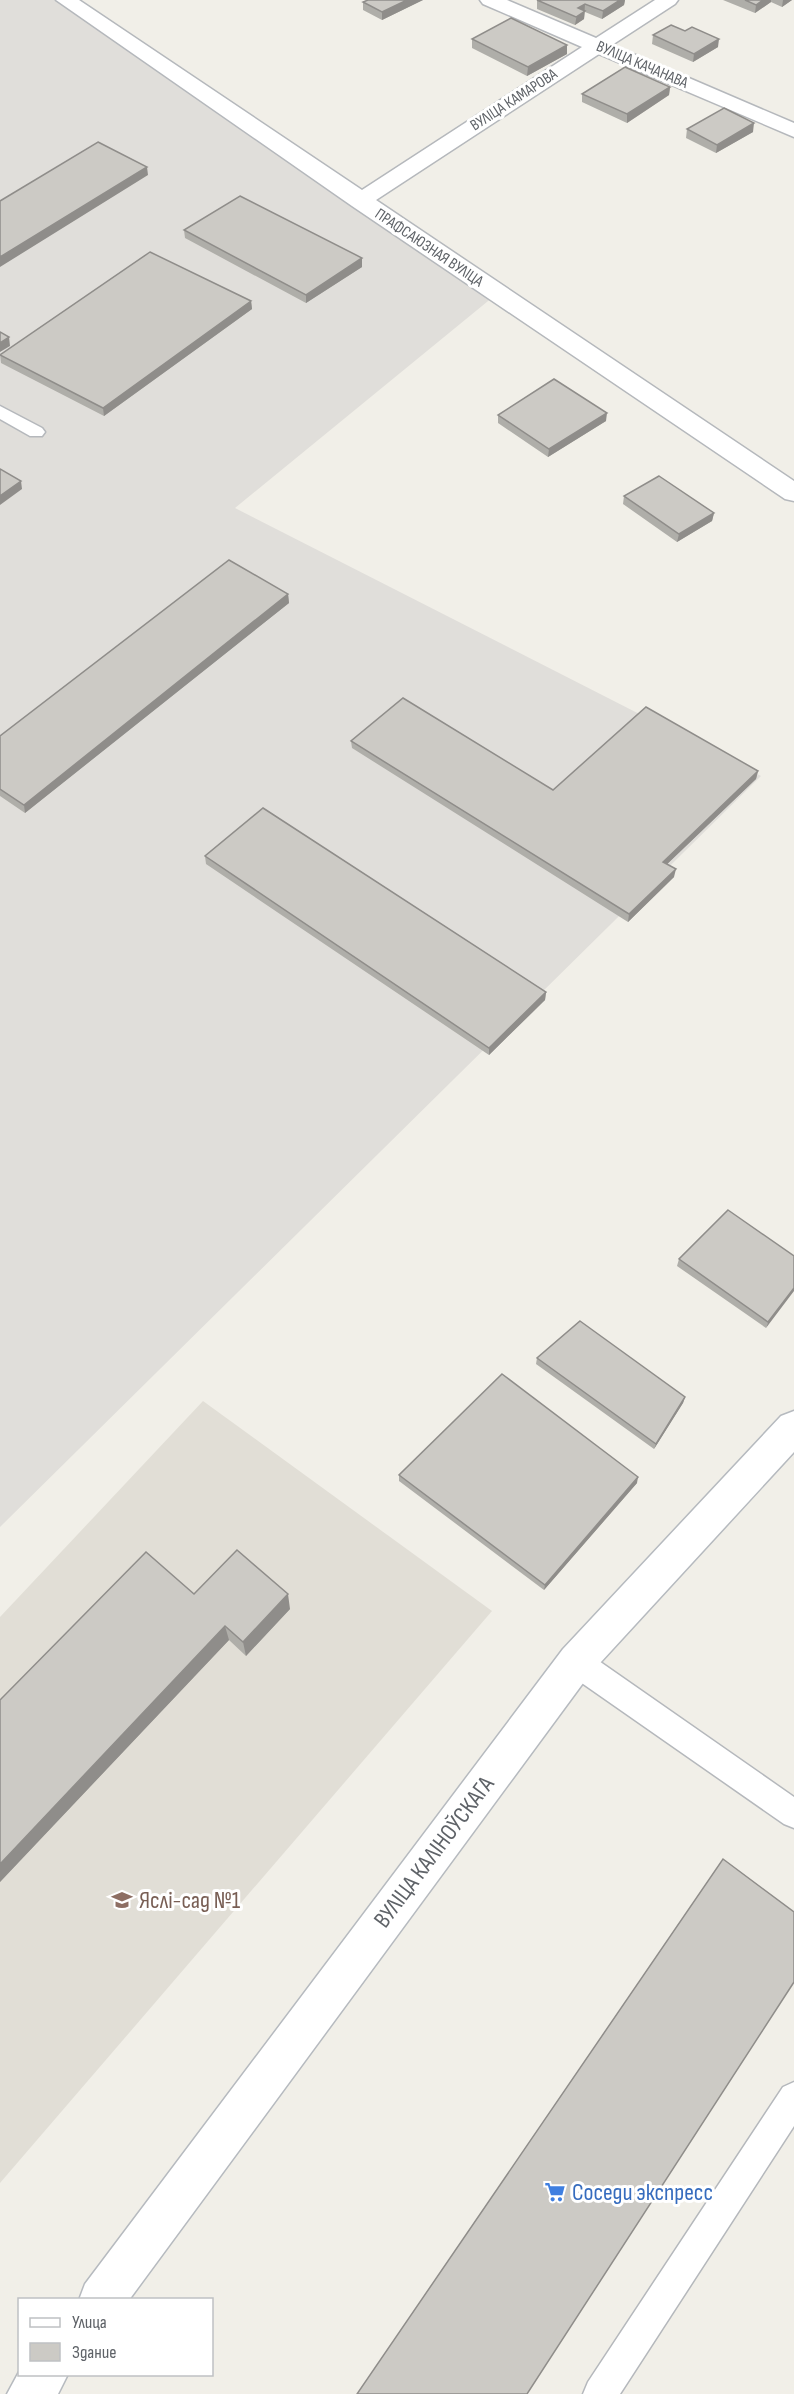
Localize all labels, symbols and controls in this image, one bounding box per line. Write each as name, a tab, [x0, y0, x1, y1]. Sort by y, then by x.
street label: ВУЛІЦА КАЧАНАВА	[593, 37, 691, 93]
street label: ВУЛІЦА КАМАРОВА	[467, 65, 561, 135]
street label: ПРАФСАЮЗНАЯ ВУЛІЦА	[371, 205, 487, 291]
street label: ВУЛІЦА КАЛІНОЎСКАГА	[368, 1770, 501, 1934]
place label: Яслі-сад №1	[139, 1886, 241, 1915]
school or university icon: Яслі-сад №1	[110, 1888, 134, 1912]
place label: Соседи экспресс	[572, 2178, 713, 2207]
supermarket icon: Соседи экспресс	[543, 2180, 567, 2204]
legend	[18, 2298, 213, 2376]
text: Улица	[72, 2312, 107, 2333]
text: Здание	[72, 2342, 117, 2363]

